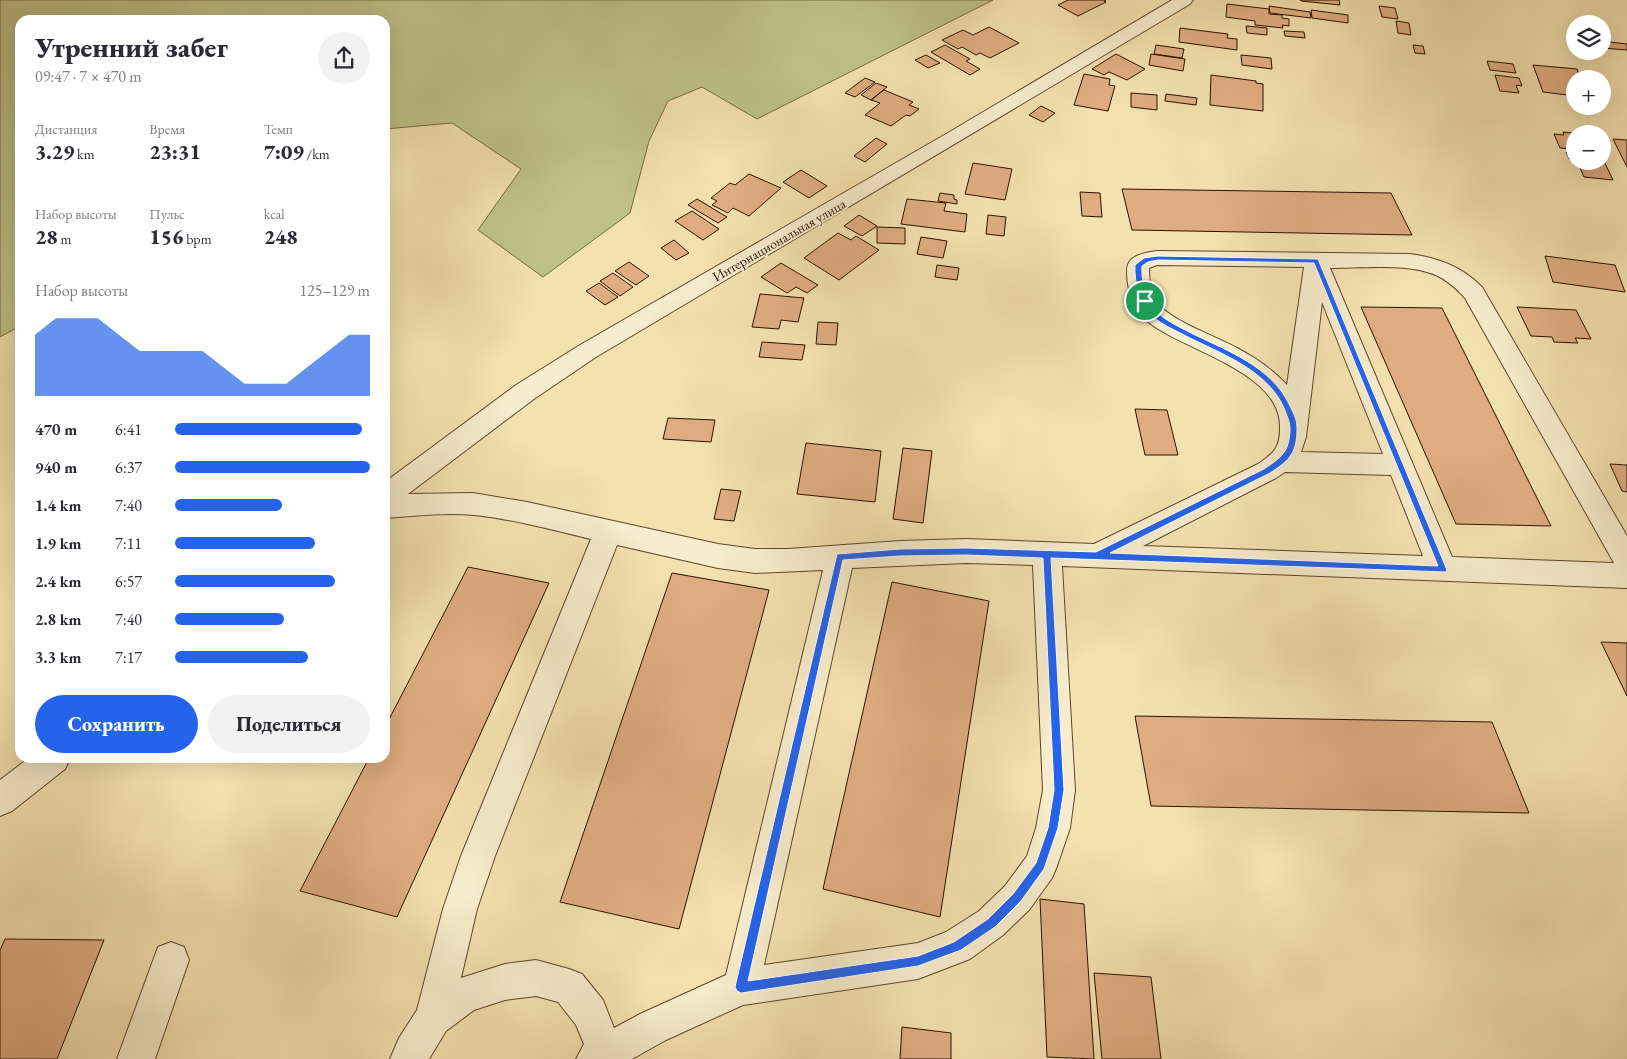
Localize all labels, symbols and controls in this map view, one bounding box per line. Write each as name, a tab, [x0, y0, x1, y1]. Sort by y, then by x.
map controls	[1566, 15, 1611, 170]
button: layers	[1566, 15, 1611, 60]
text: Утренний забег	[35, 29, 228, 65]
button: share	[318, 32, 370, 84]
text: 09:47 · 7 × 470 m	[35, 66, 142, 87]
button: +	[1566, 70, 1611, 115]
text: Дистанция	[35, 120, 97, 138]
text: Время	[149, 120, 185, 138]
text: Темп	[264, 120, 293, 138]
button: −	[1566, 125, 1611, 170]
text: 3.29	[35, 138, 74, 165]
text: 23:31	[149, 138, 201, 165]
text: 7:09	[264, 138, 304, 165]
text: km	[74, 145, 95, 163]
text: /km	[304, 145, 330, 163]
street label: Интернациональная улица	[709, 194, 849, 286]
text: Набор высоты	[35, 205, 116, 223]
text: Пульс	[149, 205, 185, 223]
text: kcal	[264, 205, 285, 223]
text: 28	[35, 223, 58, 250]
text: 156	[149, 223, 183, 250]
text: 248	[264, 223, 298, 250]
text: m	[58, 230, 71, 248]
text: bpm	[183, 230, 212, 248]
text: Набор высоты	[35, 280, 128, 301]
text: 125–129 m	[299, 280, 370, 301]
pin	[1124, 280, 1166, 322]
icon: arrive	[1131, 287, 1159, 315]
text: 470 m	[35, 419, 77, 440]
text: 6:41	[115, 419, 142, 440]
text: 940 m	[35, 457, 77, 478]
text: 6:37	[115, 457, 142, 478]
text: 1.4 km	[35, 495, 81, 516]
text: 7:40	[115, 495, 142, 516]
text: 1.9 km	[35, 533, 81, 554]
text: 7:11	[115, 533, 142, 554]
text: 2.4 km	[35, 571, 81, 592]
text: 6:57	[115, 571, 142, 592]
text: 2.8 km	[35, 609, 81, 630]
text: 7:40	[115, 609, 142, 630]
text: 3.3 km	[35, 647, 81, 668]
text: 7:17	[115, 647, 142, 668]
button: Сохранить	[35, 695, 198, 753]
button: Поделиться	[208, 695, 370, 753]

